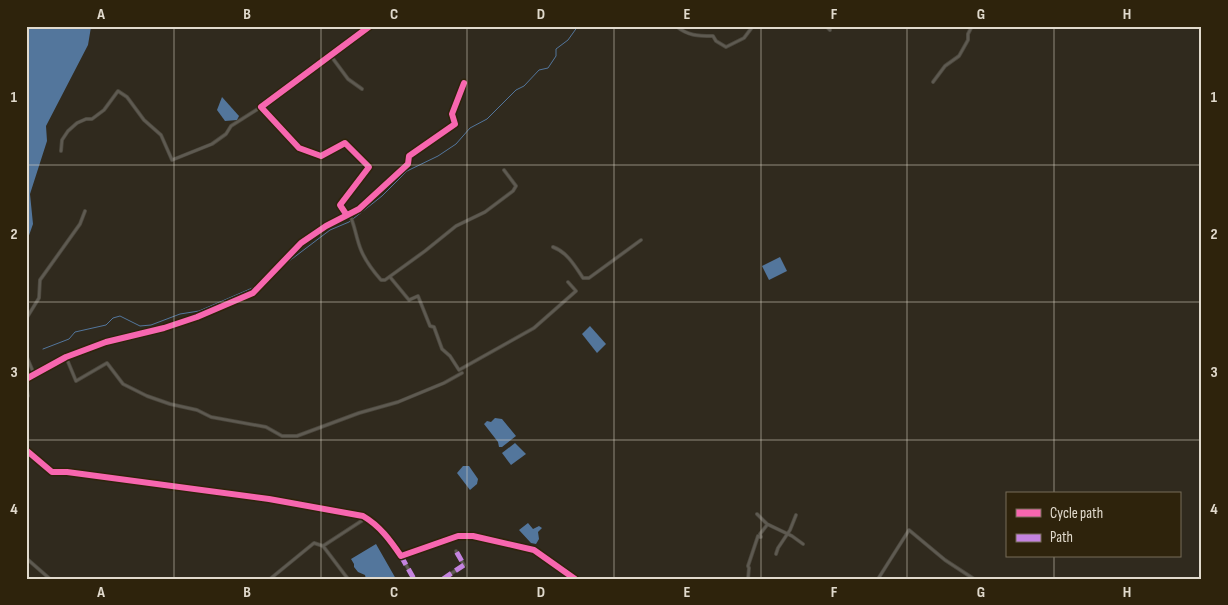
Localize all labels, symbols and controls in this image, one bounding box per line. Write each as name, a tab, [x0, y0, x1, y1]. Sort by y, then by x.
text: A	[96, 5, 105, 24]
text: B	[243, 5, 251, 24]
text: C	[390, 5, 398, 24]
text: D	[537, 5, 545, 24]
text: E	[684, 5, 691, 24]
text: F	[831, 5, 838, 24]
text: G	[977, 5, 985, 24]
text: H	[1123, 5, 1131, 24]
text: 1	[11, 88, 18, 107]
text: 1	[1211, 88, 1218, 107]
text: 2	[10, 225, 18, 244]
text: 2	[1210, 225, 1218, 244]
text: 3	[10, 363, 18, 382]
text: 3	[1210, 363, 1218, 382]
legend	[1006, 492, 1180, 558]
text: 4	[10, 500, 18, 519]
text: 4	[1210, 500, 1218, 519]
text: Cycle path	[1050, 504, 1103, 523]
text: Path	[1050, 528, 1073, 547]
text: A	[96, 583, 105, 602]
text: B	[243, 583, 251, 602]
text: C	[390, 583, 398, 602]
text: D	[537, 583, 545, 602]
text: E	[684, 583, 691, 602]
text: F	[831, 583, 838, 602]
text: G	[977, 583, 985, 602]
text: H	[1123, 583, 1131, 602]

